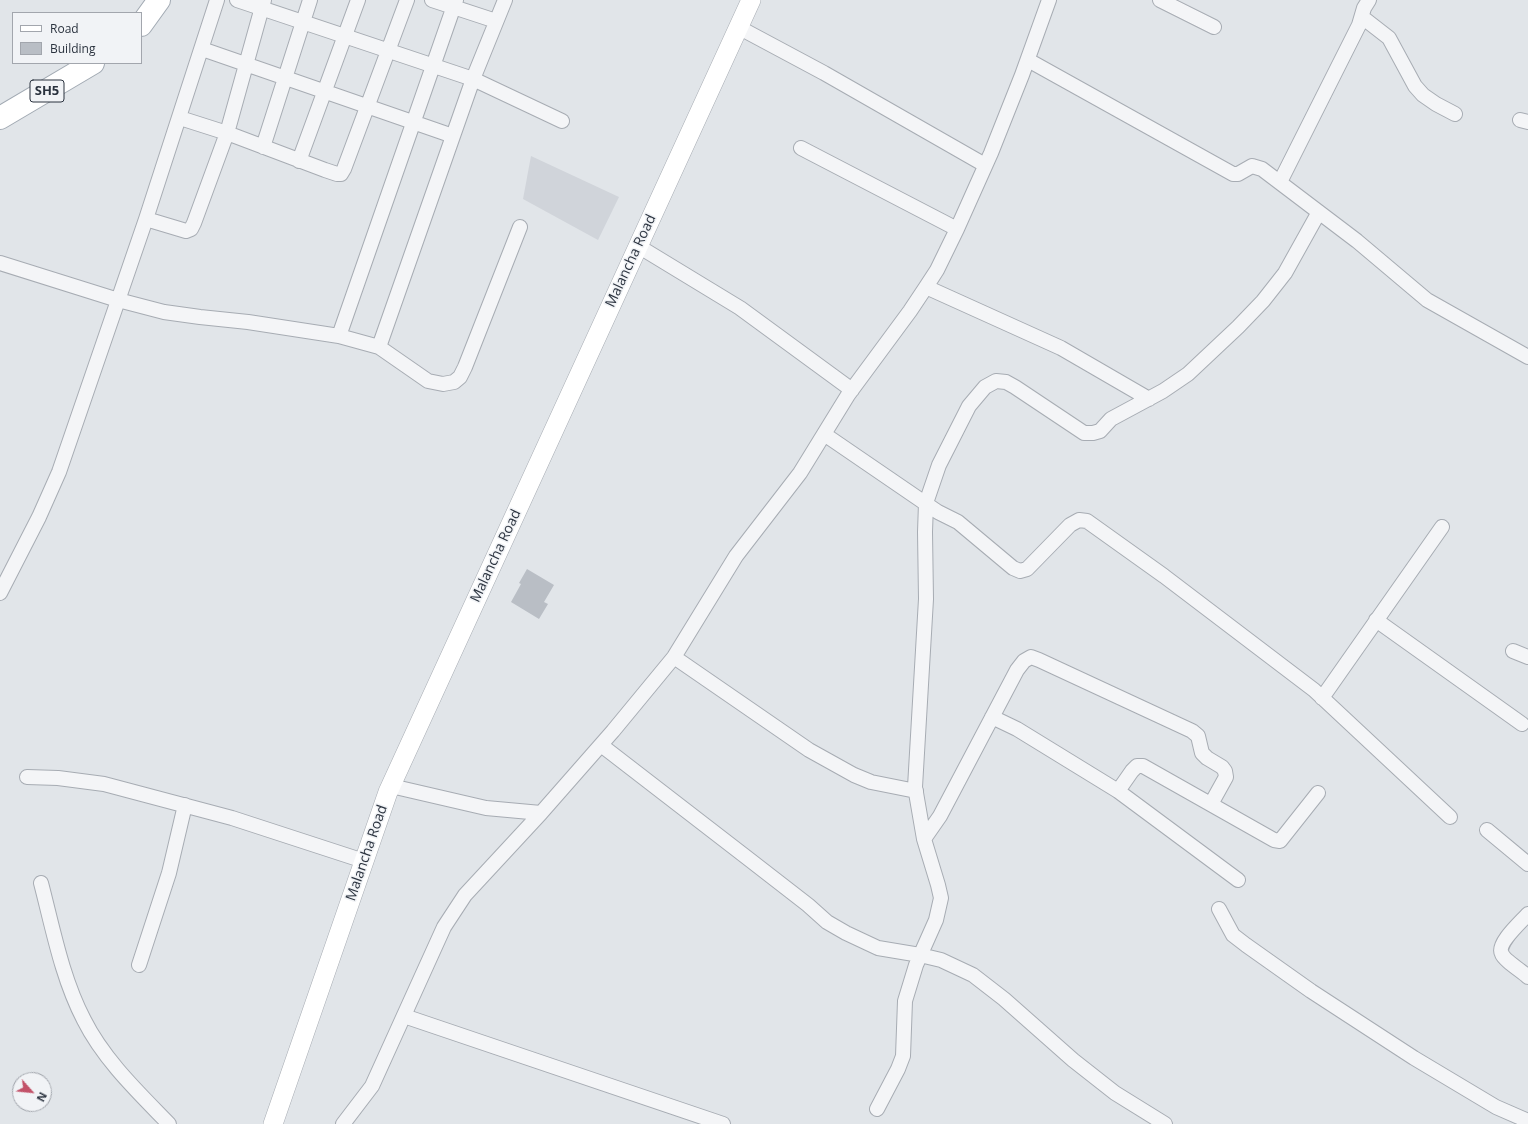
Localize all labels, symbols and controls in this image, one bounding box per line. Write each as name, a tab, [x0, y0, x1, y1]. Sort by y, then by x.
legend	[12, 12, 142, 64]
text: Road	[50, 20, 79, 37]
text: Building	[50, 40, 95, 57]
road number: SH5	[30, 80, 64, 102]
street label: Malancha Road	[602, 212, 660, 310]
street label: Malancha Road	[467, 507, 525, 605]
street label: Malancha Road	[343, 803, 391, 903]
north arrow	[12, 1072, 52, 1112]
text: N	[34, 1090, 51, 1105]

